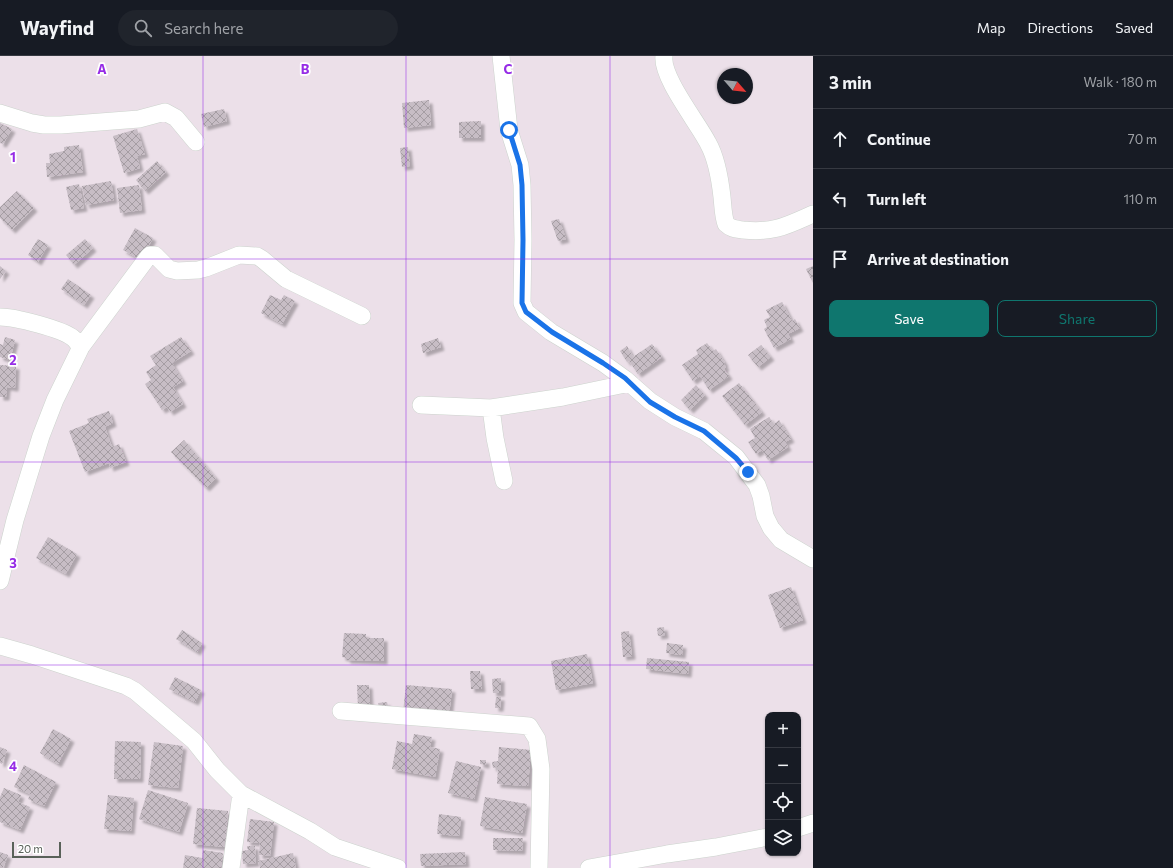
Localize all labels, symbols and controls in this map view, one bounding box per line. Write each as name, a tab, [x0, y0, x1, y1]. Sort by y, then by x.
search box	[118, 10, 398, 46]
text: Wayfind	[20, 16, 94, 39]
icon: search	[132, 17, 154, 39]
text: Search here	[164, 19, 244, 37]
text: Map	[977, 19, 1006, 36]
text: Directions	[1028, 19, 1093, 36]
text: Saved	[1115, 19, 1153, 36]
text: A	[97, 61, 107, 77]
text: B	[301, 61, 310, 77]
text: C	[504, 61, 513, 77]
north arrow	[717, 68, 753, 104]
text: 3 min	[829, 72, 872, 93]
text: Walk · 180 m	[1083, 74, 1157, 90]
route start	[500, 121, 518, 139]
icon: ahead	[829, 128, 851, 150]
text: Continue	[867, 130, 931, 148]
text: 70 m	[1128, 131, 1157, 147]
text: 1	[10, 149, 16, 165]
icon: left	[829, 188, 851, 210]
text: Turn left	[867, 190, 926, 208]
text: 110 m	[1124, 191, 1157, 207]
icon: arrive	[829, 248, 851, 270]
text: Arrive at destination	[867, 250, 1009, 268]
button: Save	[829, 300, 989, 337]
button: Share	[997, 300, 1157, 337]
text: 2	[9, 352, 17, 368]
route end	[739, 463, 757, 481]
text: 3	[9, 555, 17, 571]
map controls	[765, 712, 801, 856]
button: +	[765, 712, 801, 748]
button: −	[765, 748, 801, 784]
text: 4	[9, 758, 17, 774]
button: locate	[765, 784, 801, 820]
button: layers	[765, 820, 801, 856]
scale bar	[12, 840, 61, 859]
text: 20 m	[18, 842, 43, 855]

